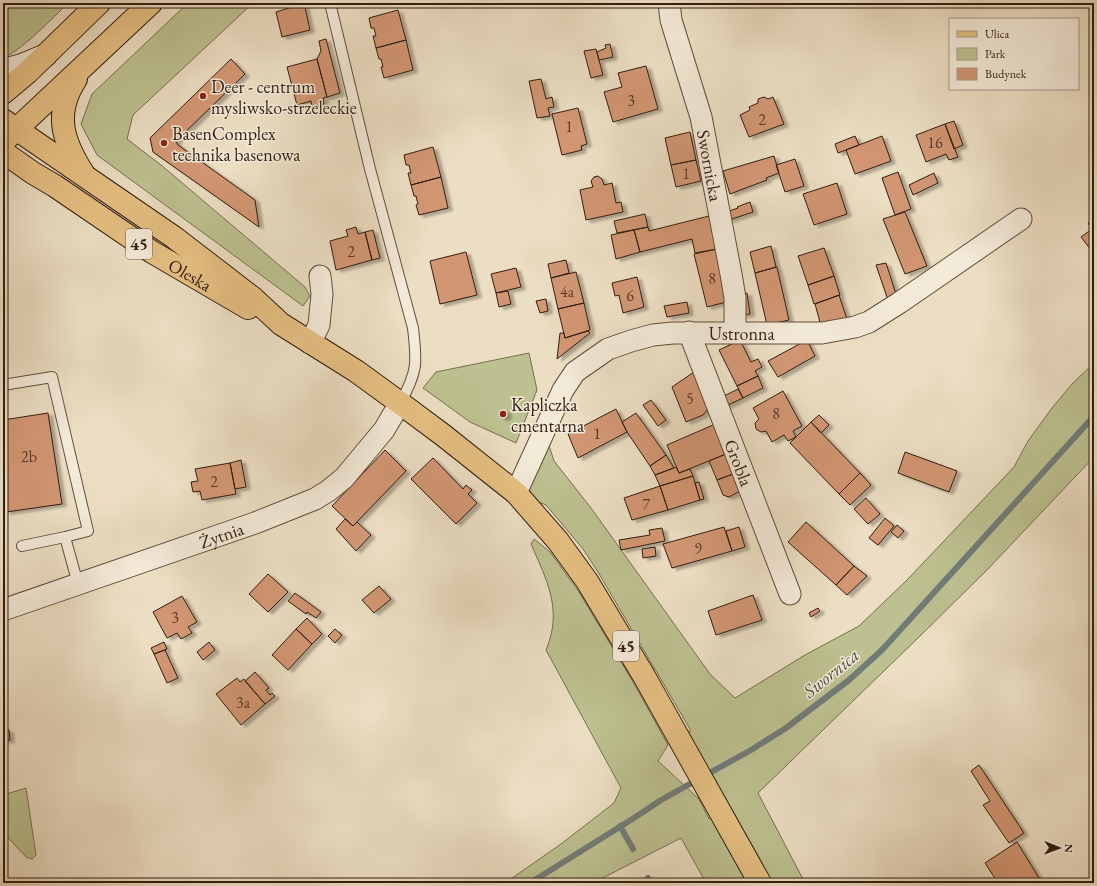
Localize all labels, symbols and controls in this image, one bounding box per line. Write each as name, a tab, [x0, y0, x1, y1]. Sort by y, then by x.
legend	[949, 18, 1079, 90]
text: Ulica	[985, 26, 1009, 42]
text: Park	[985, 46, 1006, 62]
text: Budynek	[985, 66, 1027, 82]
place label: Deer - centrum mysliwsko-strzeleckie	[211, 75, 357, 119]
house number: 3	[627, 90, 635, 111]
marker: Deer - centrum mysliwsko-strzeleckie	[198, 91, 208, 101]
house number: 2	[758, 109, 766, 130]
house number: 1	[565, 116, 573, 137]
place label: BasenComplex technika basenowa	[172, 122, 301, 166]
street label: Swornicka	[692, 128, 728, 204]
house number: 16	[927, 132, 943, 153]
marker: BasenComplex technika basenowa	[159, 138, 169, 148]
house number: 1	[682, 163, 690, 184]
road number: 45	[126, 229, 152, 259]
house number: 2	[347, 241, 355, 262]
street label: Oleska	[165, 253, 217, 296]
house number: 8	[708, 268, 716, 289]
house number: 4a	[560, 281, 575, 302]
house number: 6	[626, 285, 634, 306]
street label: Ustronna	[709, 322, 775, 345]
house number: 5	[686, 388, 694, 409]
place label: Kapliczka cmentarna	[511, 393, 585, 437]
house number: 8	[772, 403, 780, 424]
marker: Kapliczka cmentarna	[498, 409, 508, 419]
house number: 1	[593, 423, 601, 444]
street label: Grobla	[720, 436, 759, 490]
house number: 2b	[21, 446, 37, 467]
house number: 2	[210, 471, 218, 492]
house number: 7	[642, 494, 650, 515]
street label: Żytnia	[196, 516, 247, 553]
house number: 9	[694, 538, 702, 559]
house number: 3	[171, 607, 179, 628]
road number: 45	[613, 631, 639, 661]
water label: Swornica	[797, 643, 864, 704]
house number: 3a	[236, 692, 251, 713]
north arrow	[1039, 828, 1079, 868]
text: N	[1062, 844, 1076, 853]

